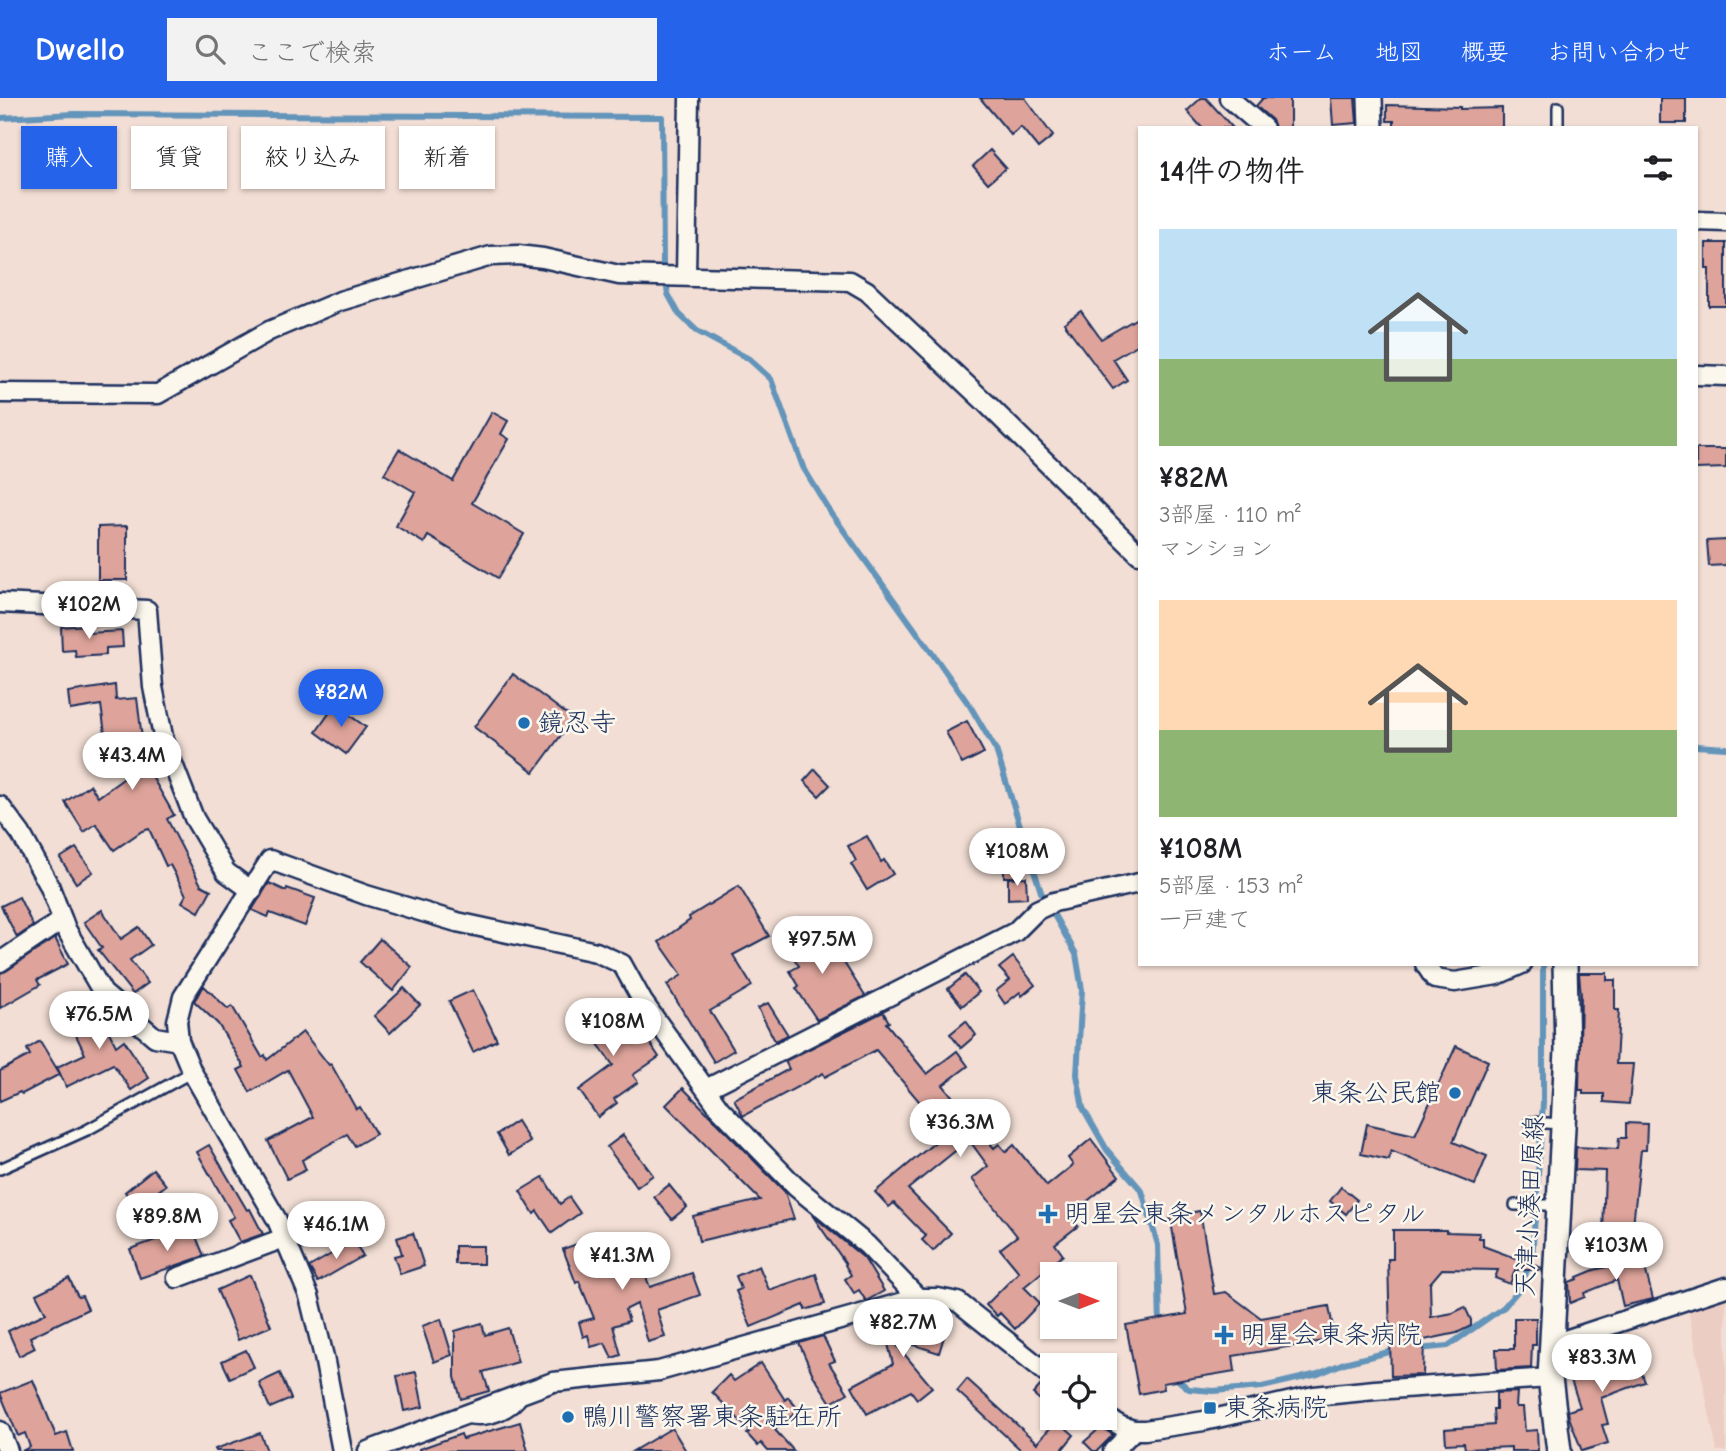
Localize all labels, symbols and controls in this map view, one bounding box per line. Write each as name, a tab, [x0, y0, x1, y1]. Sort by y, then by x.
search box	[167, 18, 657, 81]
text: Dwello	[35, 30, 125, 68]
icon: search	[191, 30, 229, 68]
text: ここで検索	[247, 38, 377, 68]
text: ホーム	[1266, 38, 1337, 66]
text: 地図	[1375, 38, 1423, 66]
text: 概要	[1461, 38, 1509, 66]
text: お問い合わせ	[1547, 38, 1691, 66]
chip: 購入	[21, 126, 117, 189]
chip: 賃貸	[131, 126, 227, 189]
chip: 絞り込み	[241, 126, 385, 189]
chip: 新着	[399, 126, 495, 189]
icon: filters	[1639, 149, 1677, 187]
text: 14件の物件	[1159, 154, 1305, 189]
icon: home	[1355, 274, 1481, 400]
text: ¥82M	[1159, 460, 1228, 495]
text: 3部屋 · 110 m²	[1159, 501, 1301, 528]
text: マンション	[1159, 535, 1273, 562]
pin: ¥102M	[40, 582, 138, 641]
text: ¥102M	[57, 590, 121, 617]
icon: home	[1355, 645, 1481, 771]
pin: ¥82M	[300, 670, 382, 729]
text: ¥82M	[314, 678, 368, 705]
place label: 鏡忍寺	[538, 708, 616, 738]
marker: 鏡忍寺	[516, 715, 532, 731]
pin: ¥43.4M	[75, 732, 189, 792]
text: ¥43.4M	[99, 741, 165, 768]
pin: ¥108M	[968, 828, 1066, 888]
text: ¥108M	[1159, 831, 1242, 866]
text: ¥108M	[985, 837, 1049, 864]
text: 5部屋 · 153 m²	[1159, 872, 1303, 899]
text: 一戸建て	[1159, 906, 1251, 933]
pin: ¥97.5M	[765, 916, 879, 976]
text: ¥97.5M	[788, 925, 856, 952]
pin: ¥76.5M	[42, 992, 156, 1051]
pin: ¥108M	[564, 998, 662, 1058]
text: ¥76.5M	[65, 1000, 133, 1027]
text: ¥108M	[581, 1007, 645, 1034]
place label: 東条公民館	[1311, 1078, 1441, 1108]
marker: 東条公民館	[1447, 1085, 1463, 1101]
pin: ¥36.3M	[903, 1100, 1017, 1159]
text: ¥36.3M	[926, 1108, 994, 1135]
street label: 天津小湊田原線	[1510, 1114, 1550, 1298]
pin: ¥89.8M	[110, 1194, 224, 1253]
place label: 明星会東条メンタルホスピタル	[1064, 1199, 1426, 1229]
text: ¥89.8M	[132, 1202, 202, 1229]
pin: ¥46.1M	[279, 1202, 393, 1261]
marker: 明星会東条メンタルホスピタル	[1038, 1204, 1058, 1224]
text: ¥46.1M	[303, 1210, 369, 1237]
pin: ¥103M	[1567, 1222, 1665, 1282]
text: ¥103M	[1584, 1231, 1648, 1258]
pin: ¥41.3M	[565, 1232, 679, 1292]
text: ¥41.3M	[589, 1241, 655, 1268]
north arrow	[1040, 1262, 1116, 1339]
map controls	[1040, 1262, 1117, 1430]
pin: ¥82.7M	[846, 1300, 960, 1359]
text: ¥82.7M	[869, 1308, 937, 1335]
place label: 明星会東条病院	[1240, 1320, 1422, 1350]
marker: 明星会東条病院	[1214, 1325, 1234, 1345]
pin: ¥83.3M	[1545, 1334, 1659, 1394]
text: ¥83.3M	[1568, 1343, 1636, 1370]
button: locate	[1040, 1353, 1117, 1430]
place label: 東条病院	[1224, 1393, 1328, 1423]
marker: 東条病院	[1202, 1400, 1218, 1416]
place label: 鴨川警察署東条駐在所	[582, 1402, 842, 1432]
marker: 鴨川警察署東条駐在所	[560, 1409, 576, 1425]

